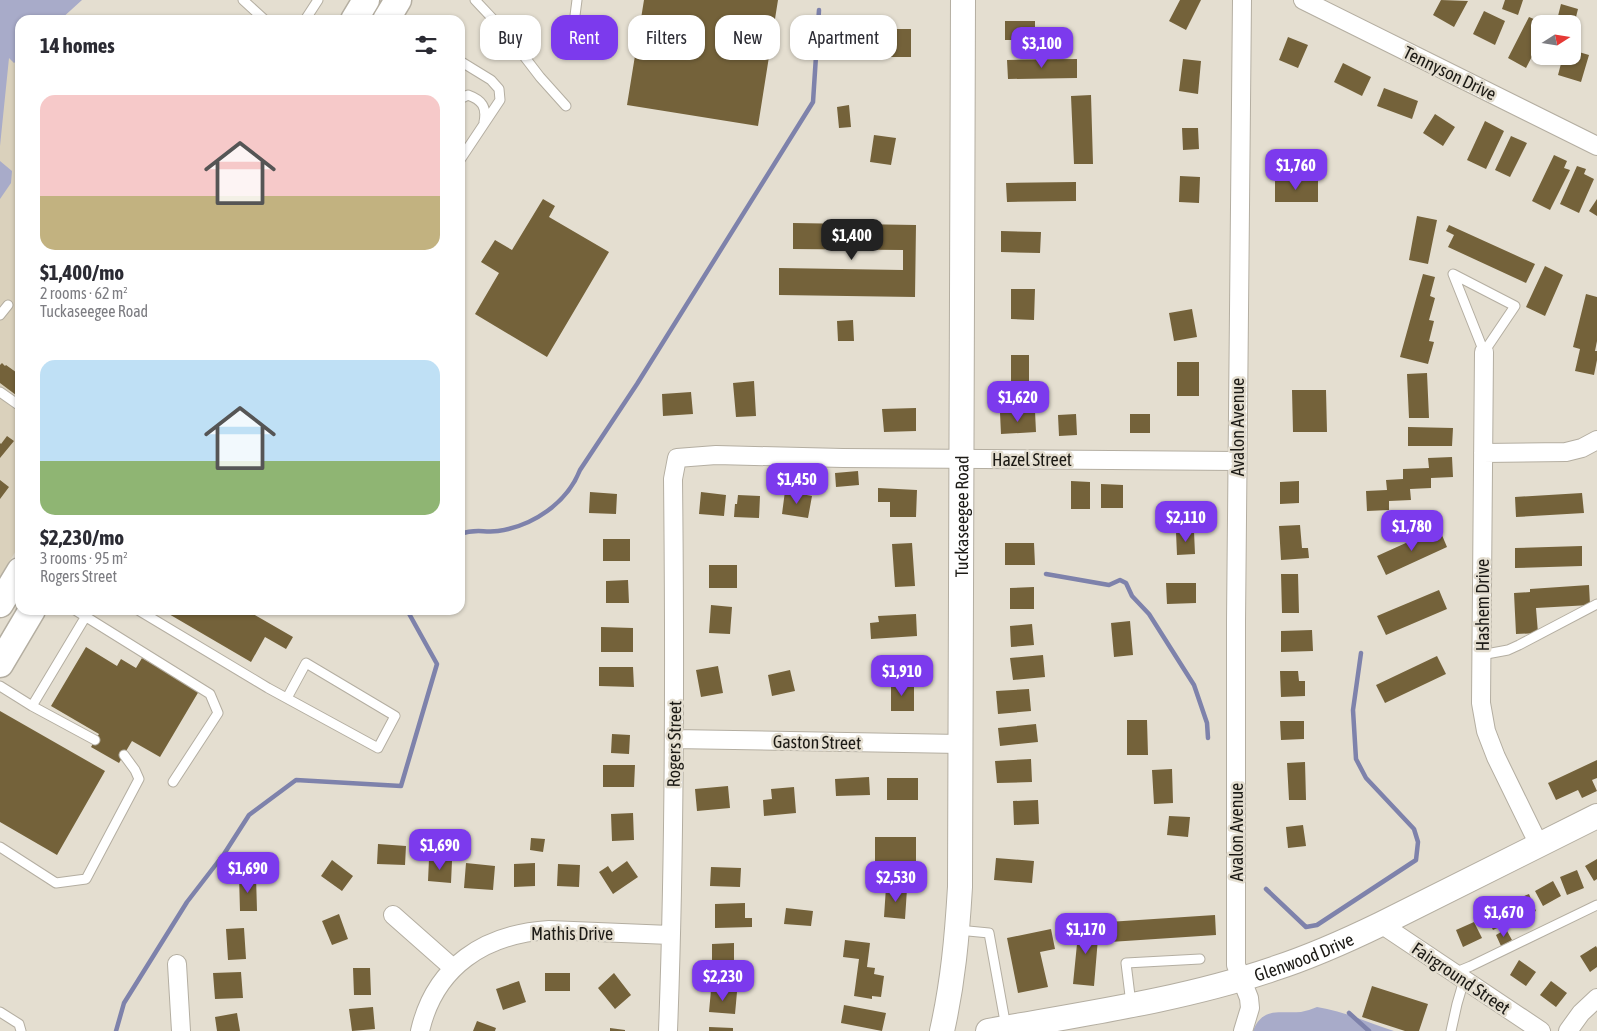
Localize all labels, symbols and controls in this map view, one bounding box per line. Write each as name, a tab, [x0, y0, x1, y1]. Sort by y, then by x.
chip: Buy	[480, 15, 541, 60]
chip: Rent	[551, 15, 618, 60]
chip: Filters	[628, 15, 705, 60]
chip: New	[715, 15, 780, 60]
chip: Apartment	[790, 15, 897, 60]
north arrow	[1531, 15, 1581, 65]
map controls	[1531, 15, 1581, 65]
pin: $3,100	[1001, 27, 1083, 69]
icon: filters	[412, 31, 440, 59]
text: 14 homes	[40, 33, 115, 57]
text: $3,100	[1022, 34, 1062, 52]
street label: Tennyson Drive	[1400, 41, 1500, 105]
icon: home	[195, 128, 285, 218]
pin: $1,760	[1255, 148, 1337, 191]
text: $1,760	[1276, 156, 1316, 174]
pin: $1,400	[811, 218, 893, 261]
text: $1,400	[832, 226, 872, 244]
text: $1,400/mo	[40, 260, 124, 284]
text: 2 rooms · 62 m²	[40, 284, 128, 302]
text: Tuckaseegee Road	[40, 302, 148, 320]
street label: Avalon Avenue	[1227, 378, 1248, 476]
pin: $1,620	[977, 380, 1059, 423]
text: $1,620	[998, 388, 1038, 406]
icon: home	[195, 393, 285, 483]
street label: Hazel Street	[992, 449, 1072, 470]
street label: Tuckaseegee Road	[951, 455, 972, 577]
pin: $1,450	[756, 462, 838, 505]
text: $1,450	[777, 470, 817, 488]
pin: $2,110	[1145, 500, 1227, 543]
text: $2,110	[1166, 508, 1206, 526]
pin: $1,780	[1371, 510, 1453, 552]
text: $1,780	[1392, 517, 1432, 535]
text: $2,230/mo	[40, 525, 124, 549]
text: 3 rooms · 95 m²	[40, 549, 128, 567]
street label: Hashem Drive	[1472, 559, 1493, 651]
text: Rogers Street	[40, 567, 117, 585]
pin: $1,910	[861, 654, 943, 697]
text: $1,910	[882, 662, 922, 680]
street label: Rogers Street	[663, 701, 685, 787]
street label: Gaston Street	[773, 731, 861, 753]
street label: Avalon Avenue	[1226, 783, 1247, 881]
pin: $1,690	[399, 828, 481, 871]
text: $1,690	[420, 836, 460, 854]
pin: $1,690	[207, 852, 289, 894]
text: $1,690	[228, 859, 268, 877]
pin: $2,530	[855, 860, 937, 903]
text: $2,530	[876, 868, 916, 886]
pin: $1,670	[1463, 896, 1545, 938]
text: $1,670	[1484, 903, 1524, 921]
pin: $1,170	[1045, 912, 1127, 955]
text: $1,170	[1066, 920, 1106, 938]
street label: Mathis Drive	[531, 923, 613, 944]
street label: Glenwood Drive	[1252, 928, 1357, 985]
street label: Fairground Street	[1408, 938, 1514, 1018]
pin: $2,230	[682, 960, 764, 1002]
text: $2,230	[703, 967, 743, 985]

